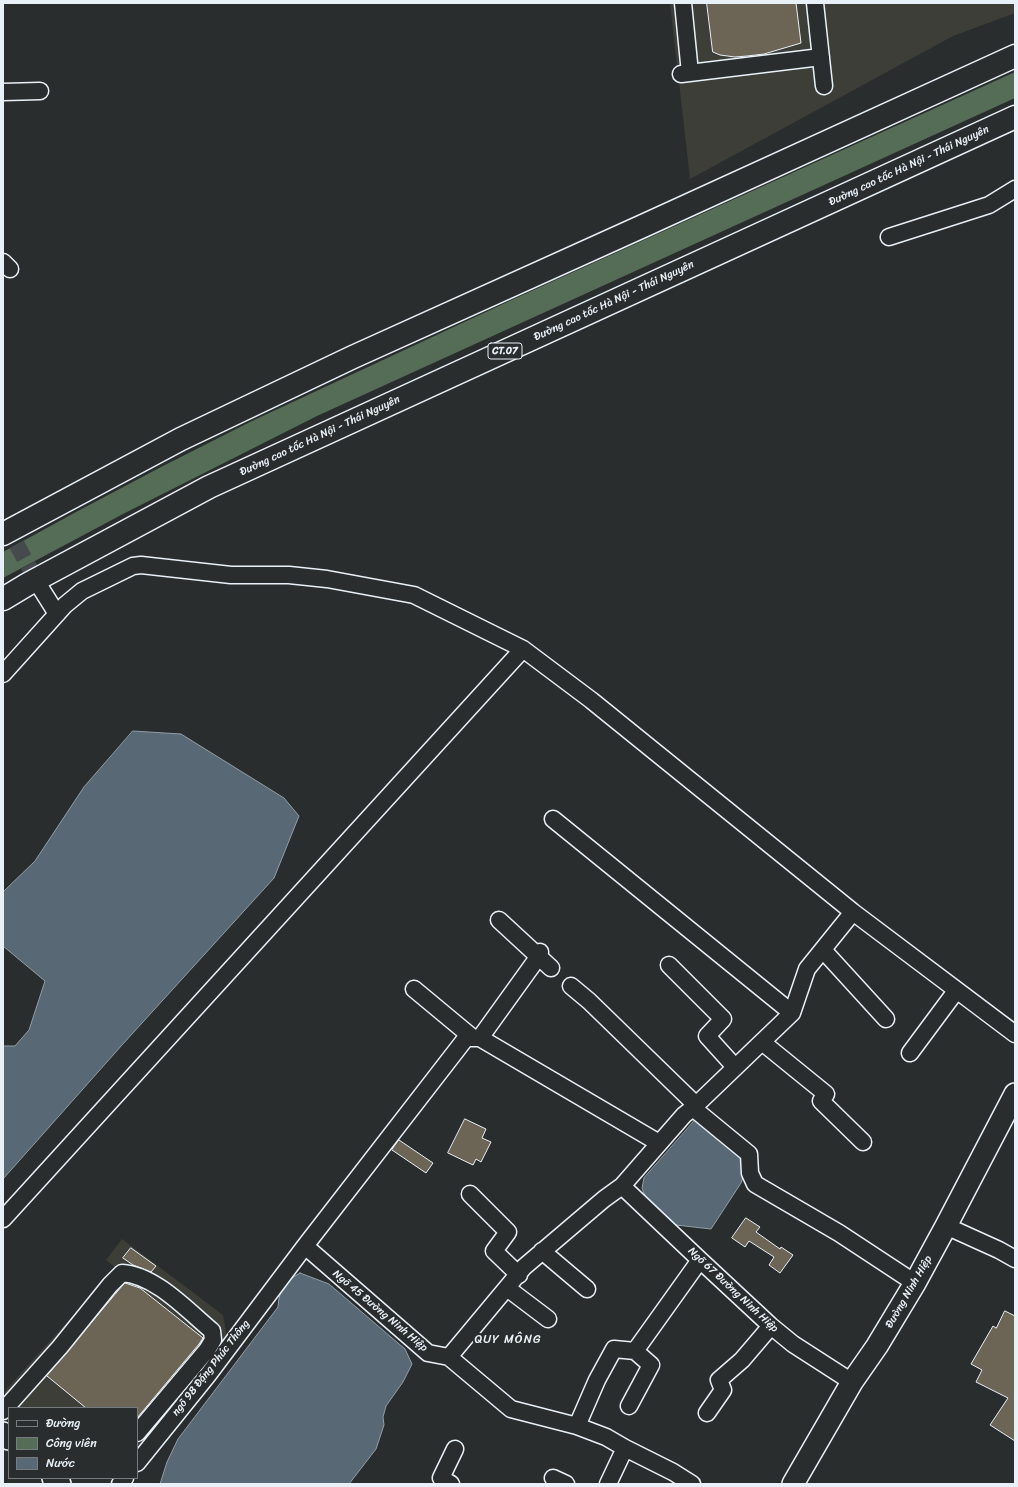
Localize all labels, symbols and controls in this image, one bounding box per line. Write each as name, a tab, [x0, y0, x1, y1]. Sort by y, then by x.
street label: Đường cao tốc Hà Nội - Thái Nguyên	[827, 123, 991, 209]
street label: Đường cao tốc Hà Nội - Thái Nguyên	[532, 258, 696, 344]
road number: CT.07	[488, 343, 522, 359]
street label: Đường cao tốc Hà Nội - Thái Nguyên	[238, 393, 402, 479]
street label: Ngõ 67 Đường Ninh Hiệp	[685, 1245, 781, 1335]
street label: Đường Ninh Hiệp	[883, 1253, 935, 1331]
street label: Ngõ 45 Đường Ninh Hiệp	[330, 1267, 430, 1355]
street label: ngõ 98 Đặng Phúc Thông	[169, 1317, 253, 1419]
district label: QUY MÔNG	[475, 1333, 541, 1347]
legend	[8, 1407, 138, 1479]
text: Đường	[46, 1412, 80, 1434]
text: Công viên	[46, 1432, 97, 1454]
text: Nước	[46, 1452, 75, 1474]

